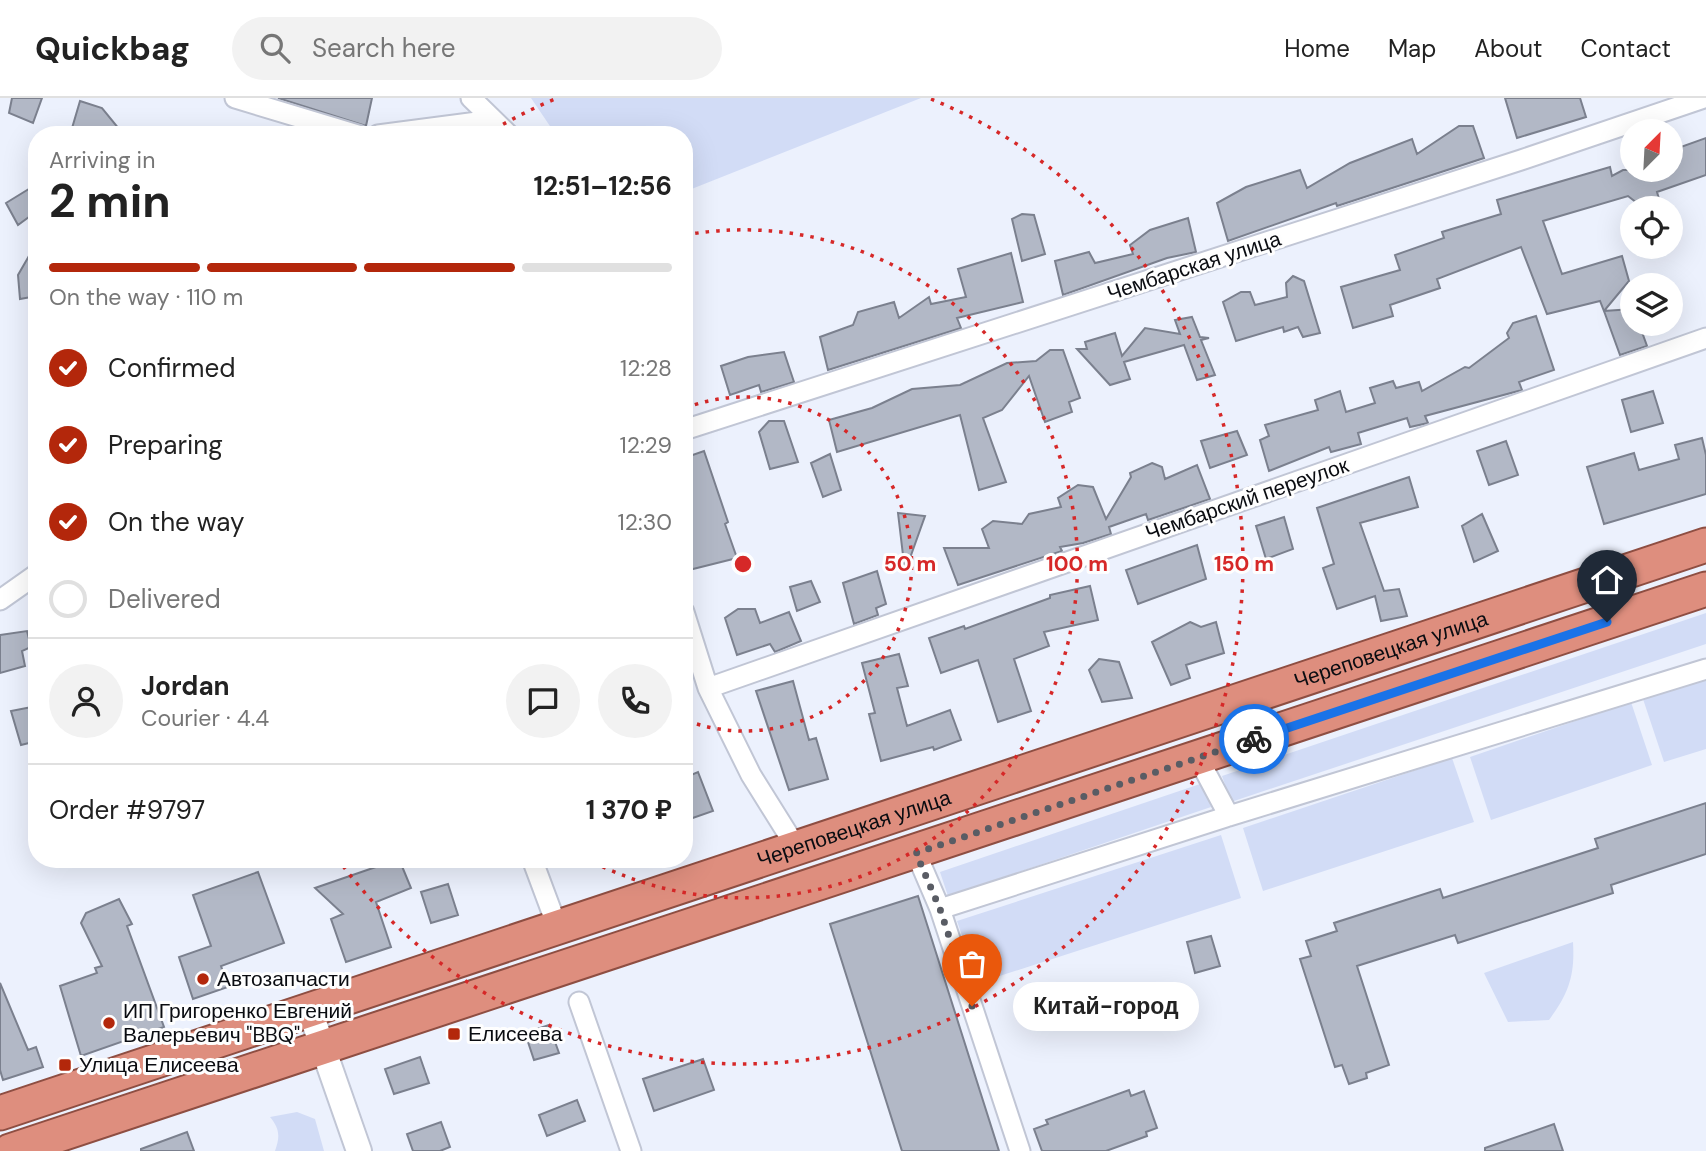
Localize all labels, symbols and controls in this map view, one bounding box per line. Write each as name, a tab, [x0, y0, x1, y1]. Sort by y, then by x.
search box	[232, 17, 722, 80]
text: Quickbag	[35, 27, 190, 70]
icon: search	[256, 29, 294, 67]
text: Search here	[312, 31, 455, 65]
text: Home	[1284, 33, 1350, 64]
text: Map	[1388, 33, 1436, 64]
text: About	[1474, 33, 1543, 64]
text: Contact	[1581, 33, 1671, 64]
north arrow	[1620, 119, 1684, 182]
map controls	[1620, 119, 1683, 336]
text: Arriving in	[49, 145, 155, 175]
text: 12:51–12:56	[533, 169, 672, 203]
text: 2 min	[49, 171, 171, 231]
button: locate	[1620, 196, 1683, 259]
street label: Чембарская улица	[1103, 225, 1285, 307]
button: layers	[1620, 273, 1683, 336]
text: On the way · 110 m	[49, 282, 243, 312]
icon: check	[49, 349, 87, 387]
text: Confirmed	[108, 351, 235, 385]
text: 12:28	[620, 353, 672, 383]
icon: check	[49, 426, 87, 464]
text: Preparing	[108, 428, 223, 462]
text: 12:29	[619, 430, 672, 460]
street label: Чембарский переулок	[1142, 451, 1353, 547]
icon: check	[49, 503, 87, 541]
text: On the way	[108, 505, 244, 539]
text: 12:30	[618, 507, 672, 537]
text: 50 m	[884, 550, 936, 578]
text: 100 m	[1046, 550, 1108, 578]
text: 150 m	[1214, 550, 1274, 578]
pin	[1577, 550, 1637, 622]
centre of rings	[731, 552, 755, 576]
icon: home	[1588, 561, 1626, 599]
text: Delivered	[108, 582, 221, 616]
street label: Череповецкая улица	[1290, 604, 1492, 695]
button: person	[49, 664, 123, 738]
button: chat	[506, 664, 580, 738]
button: phone	[598, 664, 672, 738]
text: Jordan	[141, 669, 230, 703]
text: Courier · 4.4	[141, 703, 269, 733]
courier	[1219, 704, 1289, 774]
icon: bike	[1235, 720, 1273, 758]
street label: Череповецкая улица	[753, 783, 955, 874]
text: Order #9797	[49, 793, 205, 827]
text: 1 370 ₽	[586, 793, 672, 827]
pin	[942, 934, 1002, 1006]
icon: bag	[953, 945, 991, 983]
place label: Автозапчасти	[217, 965, 350, 993]
marker: Автозапчасти	[195, 971, 211, 987]
callout: Китай-город	[1014, 982, 1200, 1030]
text: Китай-город	[1033, 991, 1179, 1021]
place label: ИП Григоренко Евгений Валерьевич "BBQ"	[123, 997, 352, 1049]
marker: ИП Григоренко Евгений Валерьевич "BBQ"	[101, 1015, 117, 1031]
place label: Елисеева	[468, 1020, 563, 1048]
marker: Елисеева	[446, 1026, 462, 1042]
place label: Улица Елисеева	[79, 1051, 239, 1079]
marker: Улица Елисеева	[57, 1057, 73, 1073]

